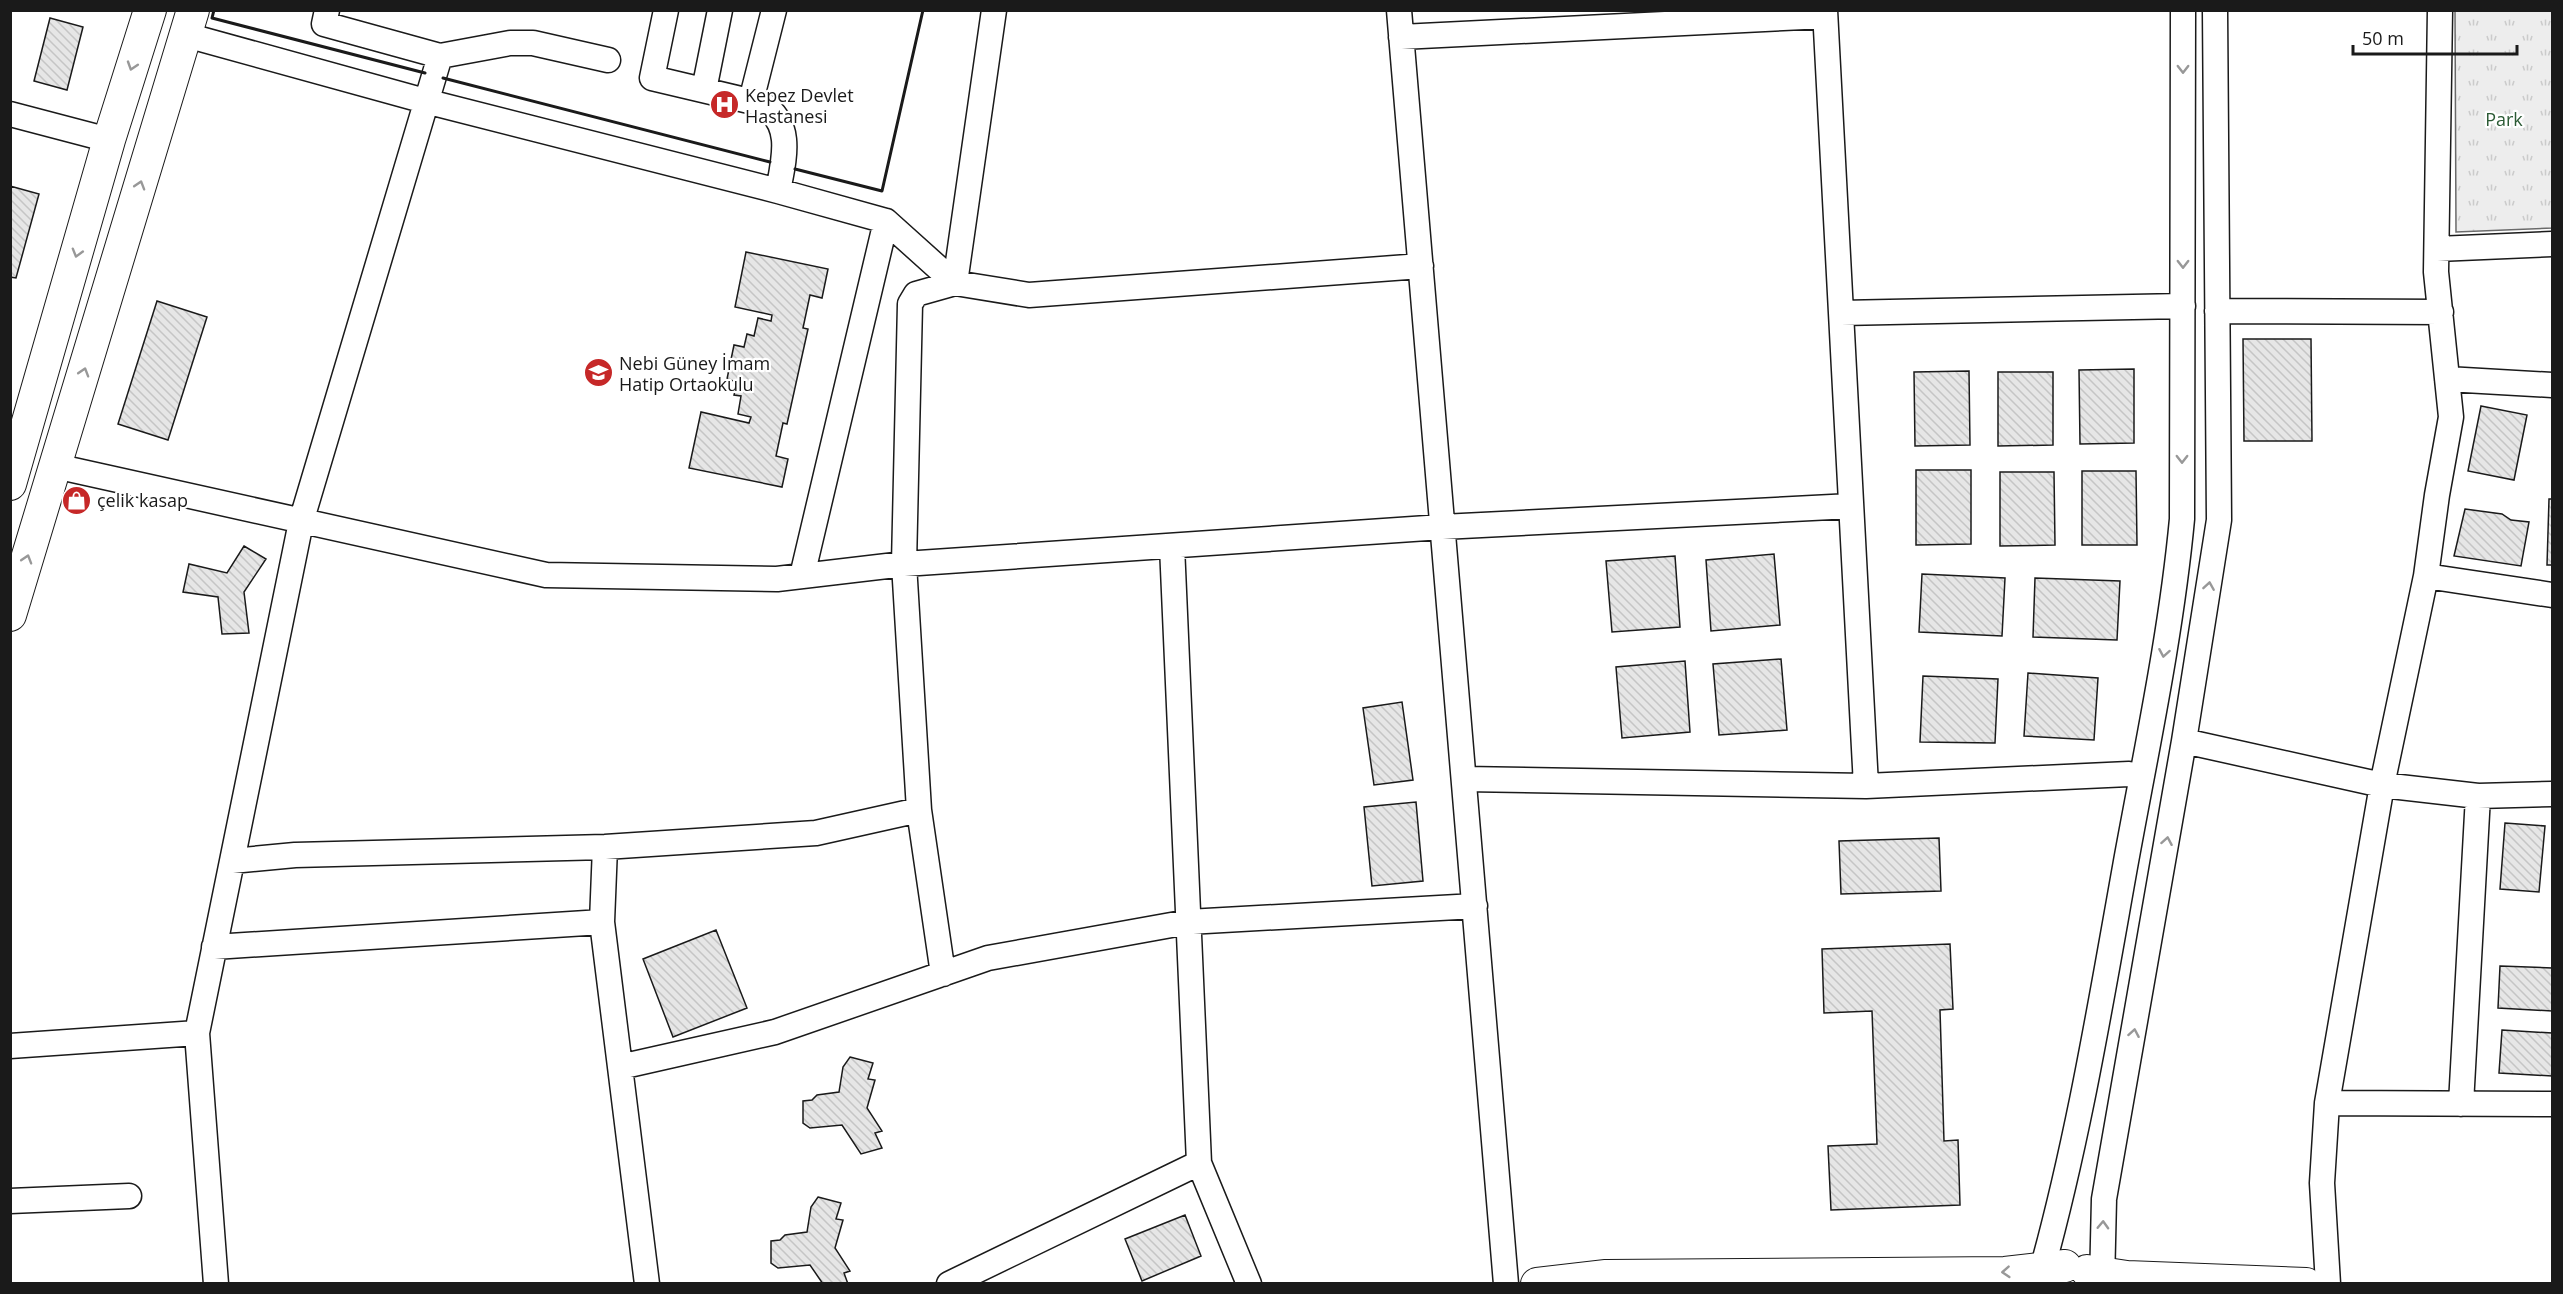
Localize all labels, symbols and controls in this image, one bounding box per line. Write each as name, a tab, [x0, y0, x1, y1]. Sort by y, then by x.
scale bar	[2353, 18, 2516, 56]
text: 50 m	[2362, 26, 2404, 50]
one-way arrow	[127, 60, 140, 71]
one-way arrow	[2177, 64, 2189, 73]
place label: Kepez Devlet Hastanesi	[745, 83, 854, 128]
hospital icon: Kepez Devlet Hastanesi	[708, 89, 740, 121]
park label: Park	[2485, 107, 2523, 131]
one-way arrow	[133, 180, 145, 191]
one-way arrow	[72, 247, 84, 258]
one-way arrow	[2177, 259, 2189, 268]
place label: Nebi Güney İmam Hatip Ortaokulu	[619, 351, 770, 396]
school or university icon: Nebi Güney İmam Hatip Ortaokulu	[582, 357, 614, 389]
one-way arrow	[77, 367, 89, 378]
one-way arrow	[2176, 454, 2188, 463]
shop icon: çelik kasap	[60, 484, 92, 516]
place label: çelik kasap	[97, 488, 188, 512]
one-way arrow	[20, 554, 32, 565]
one-way arrow	[2202, 581, 2214, 591]
one-way arrow	[2158, 647, 2171, 657]
one-way arrow	[2160, 836, 2173, 846]
one-way arrow	[2127, 1028, 2140, 1038]
one-way arrow	[2097, 1221, 2110, 1230]
one-way arrow	[2002, 1266, 2011, 1279]

